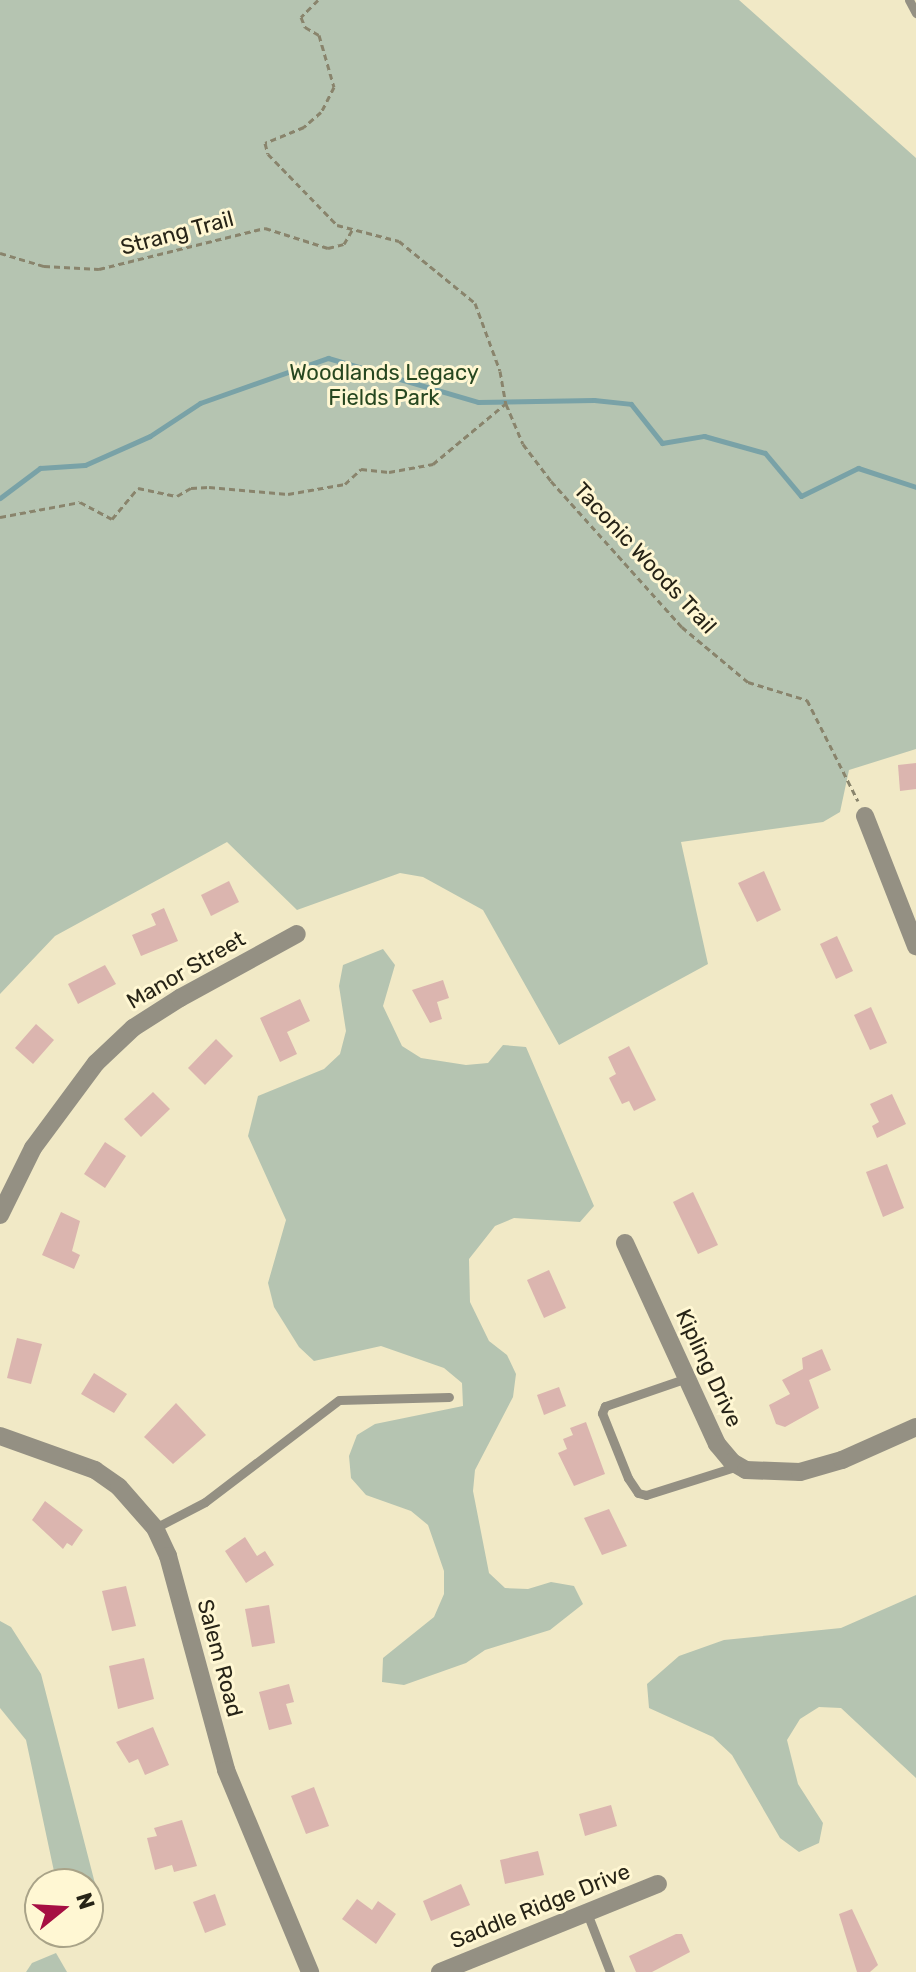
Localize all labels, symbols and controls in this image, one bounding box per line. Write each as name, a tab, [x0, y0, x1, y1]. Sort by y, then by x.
street label: Strang Trail	[117, 205, 237, 261]
park label: Woodlands Legacy Fields Park	[289, 359, 479, 410]
street label: Taconic Woods Trail	[568, 477, 722, 639]
street label: Manor Street	[122, 925, 250, 1015]
street label: Kipling Drive	[670, 1305, 748, 1431]
street label: Salem Road	[192, 1596, 248, 1720]
street label: Saddle Ridge Drive	[446, 1858, 634, 1954]
north arrow	[24, 1868, 104, 1948]
text: N	[70, 1889, 101, 1913]

